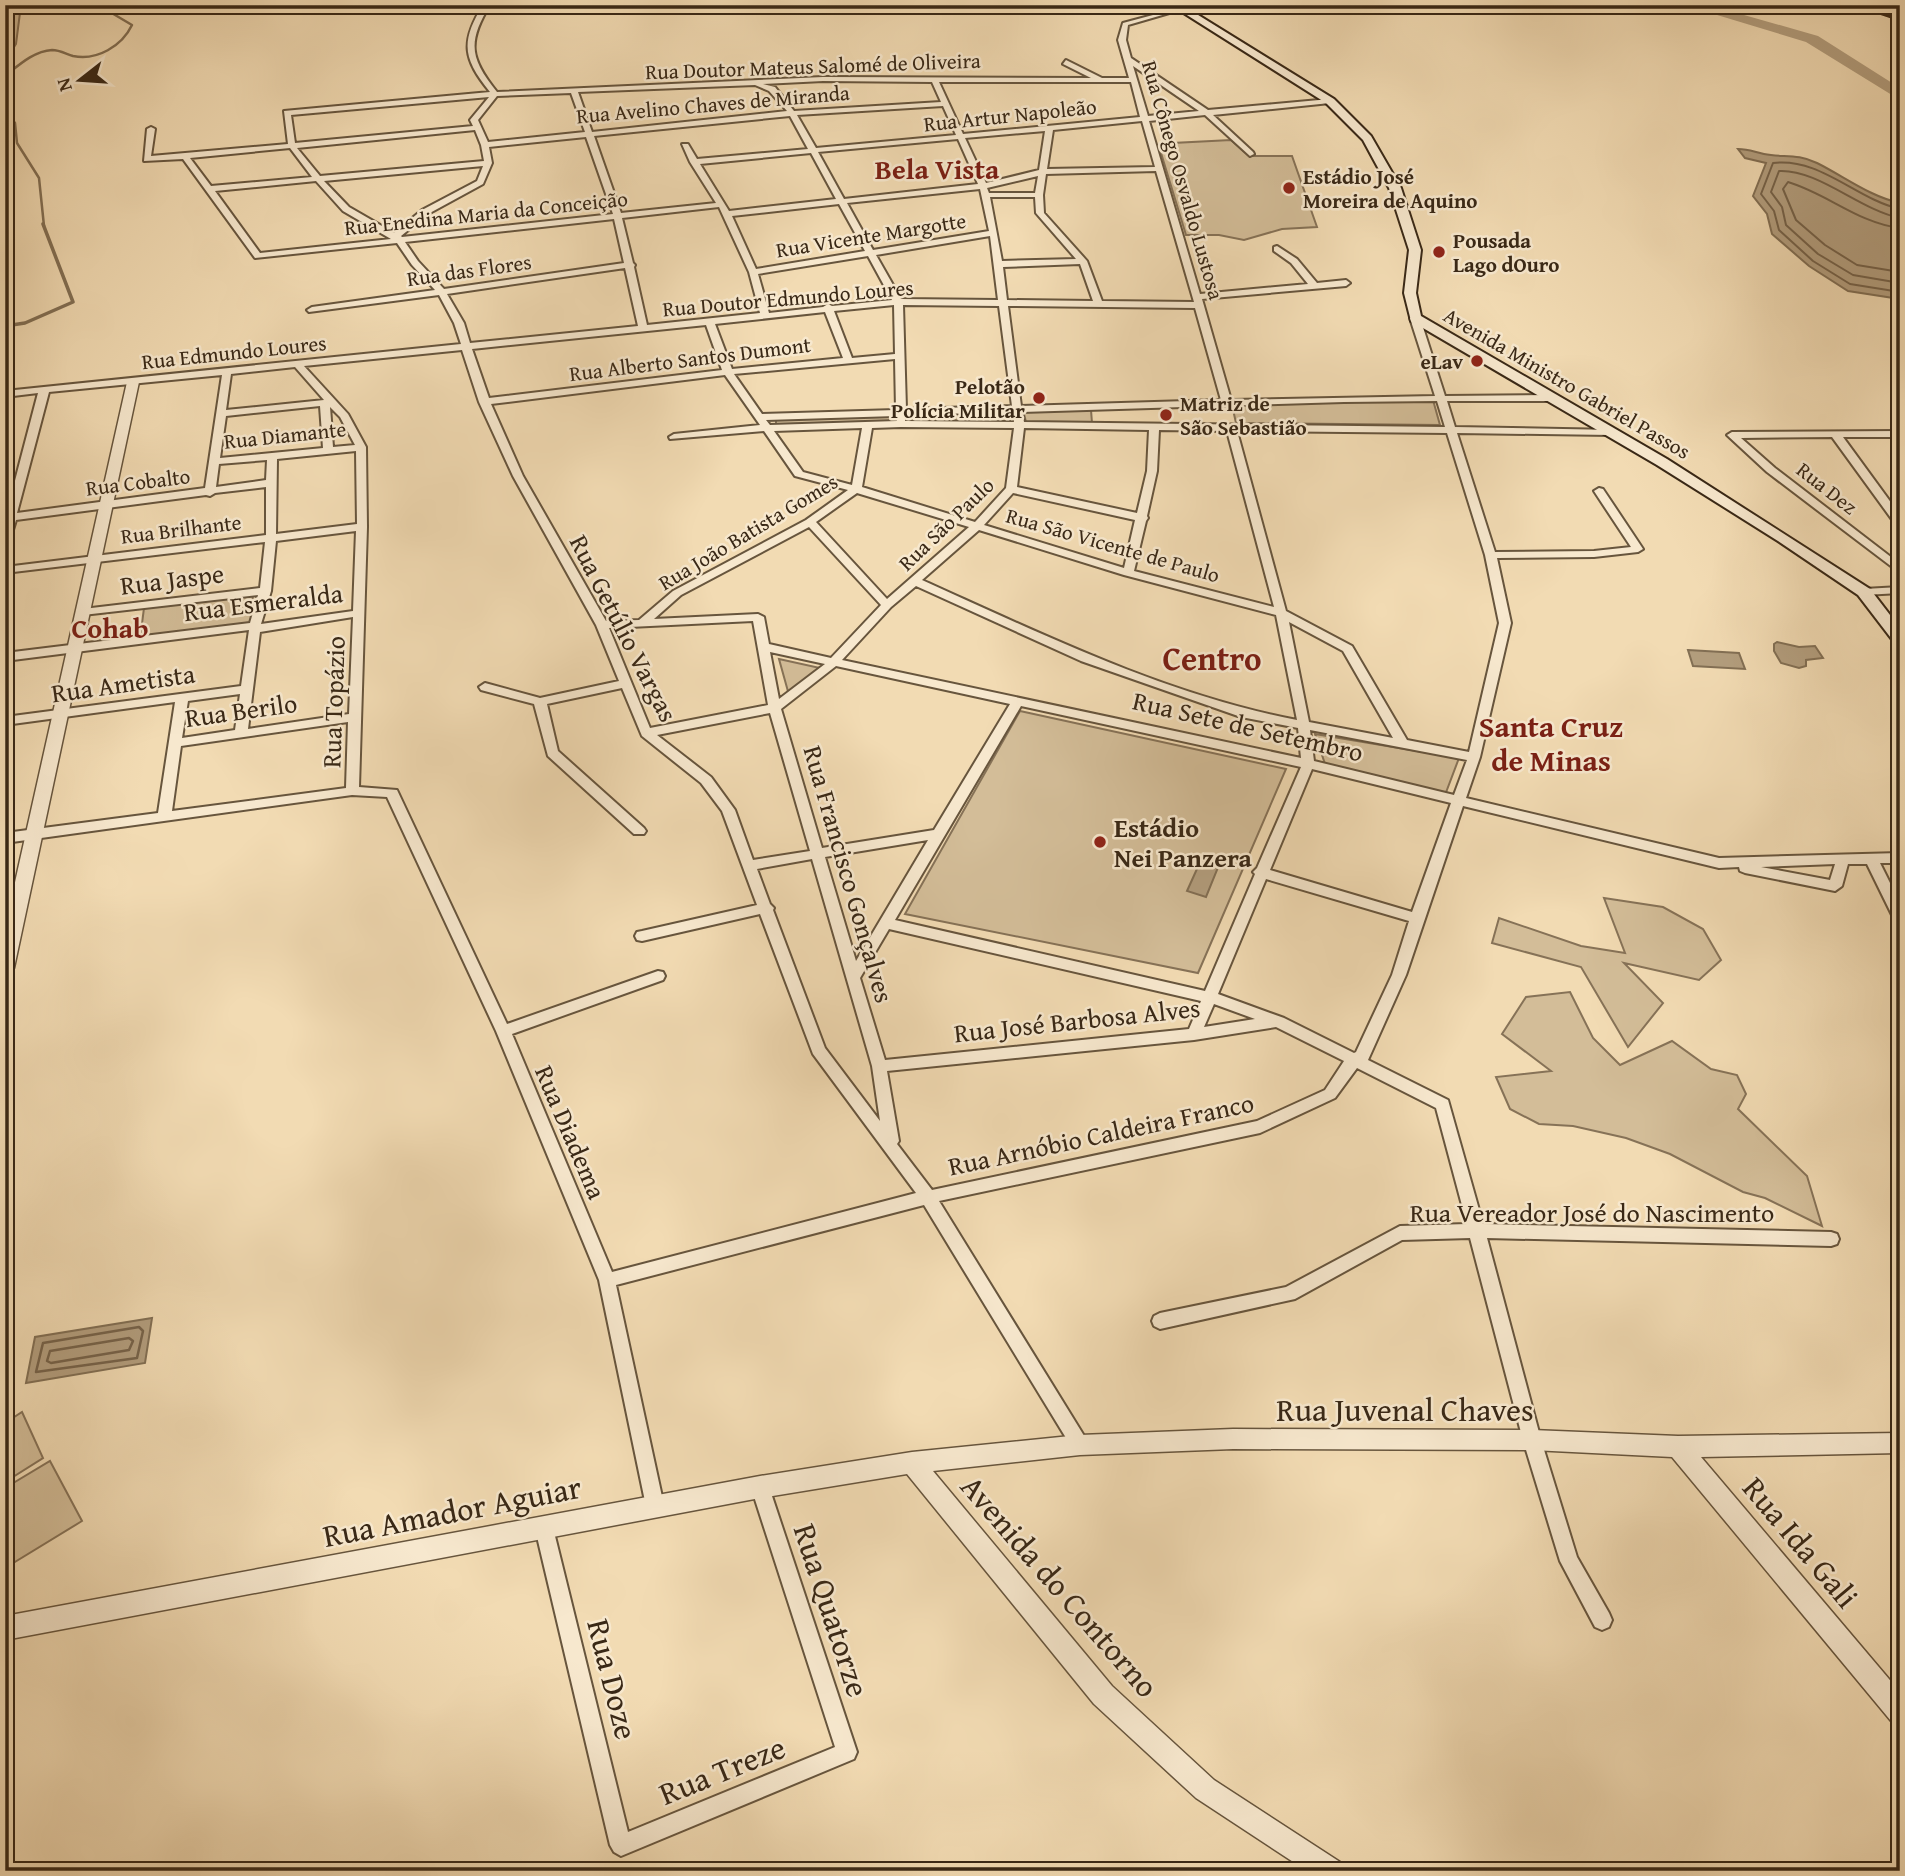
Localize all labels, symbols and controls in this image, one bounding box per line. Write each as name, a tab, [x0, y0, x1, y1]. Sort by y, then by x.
street label: Rua Doutor Mateus Salomé de Oliveira	[645, 45, 981, 87]
north arrow	[46, 46, 116, 116]
street label: Rua Cônego Osvaldo Lustosa	[1134, 57, 1232, 303]
text: N	[48, 75, 79, 95]
street label: Rua Avelino Chaves de Miranda	[575, 77, 851, 131]
street label: Rua Artur Napoleão	[922, 91, 1098, 139]
district label: Bela Vista	[875, 148, 1000, 189]
place label: Estádio José Moreira de Aquino	[1303, 161, 1478, 216]
marker: Estádio José Moreira de Aquino	[1281, 180, 1297, 196]
street label: Rua Enedina Maria da Conceição	[343, 183, 629, 243]
street label: Rua Vicente Margotte	[774, 205, 968, 265]
place label: Pousada Lago dOuro	[1453, 225, 1559, 280]
marker: Pousada Lago dOuro	[1431, 244, 1447, 260]
street label: Rua das Flores	[405, 246, 533, 294]
street label: Rua Doutor Edmundo Loures	[661, 272, 915, 324]
street label: Avenida Ministro Gabriel Passos	[1438, 300, 1696, 466]
street label: Rua Edmundo Loures	[140, 327, 328, 377]
street label: Rua Alberto Santos Dumont	[568, 329, 813, 389]
place label: eLav	[1421, 346, 1463, 377]
marker: eLav	[1469, 353, 1485, 369]
place label: Pelotão Polícia Militar	[891, 371, 1025, 426]
place label: Matriz de São Sebastião	[1180, 388, 1307, 443]
marker: Pelotão Polícia Militar	[1031, 390, 1047, 406]
marker: Matriz de São Sebastião	[1158, 407, 1174, 423]
street label: Rua Diamante	[222, 413, 348, 457]
street label: Rua Dez	[1790, 454, 1864, 522]
street label: Rua Cobalto	[84, 460, 192, 504]
street label: Rua João Batista Gomes	[652, 466, 844, 598]
street label: Rua São Paulo	[891, 470, 1001, 578]
street label: Rua São Vicente de Paulo	[1003, 500, 1223, 590]
street label: Rua Brilhante	[119, 506, 243, 552]
street label: Rua Getúlio Vargas	[560, 528, 688, 728]
street label: Rua Jaspe	[118, 553, 226, 605]
street label: Rua Esmeralda	[181, 573, 346, 631]
district label: Cohab	[72, 607, 148, 648]
district label: Centro	[1162, 634, 1262, 682]
street label: Rua Topázio	[311, 635, 355, 769]
street label: Rua Ametista	[49, 654, 198, 712]
street label: Rua Sete de Setembro	[1129, 681, 1367, 771]
street label: Rua Berilo	[183, 683, 299, 737]
district label: Santa Cruz de Minas	[1479, 704, 1623, 782]
street label: Rua Francisco Gonçalves	[794, 741, 904, 1007]
place label: Estádio Nei Panzera	[1114, 808, 1253, 877]
marker: Estádio Nei Panzera	[1092, 834, 1108, 850]
street label: Rua José Barbosa Alves	[952, 988, 1202, 1052]
street label: Rua Diadema	[525, 1059, 617, 1206]
street label: Rua Arnóbio Caldeira Franco	[945, 1083, 1257, 1185]
street label: Rua Vereador José do Nascimento	[1410, 1193, 1774, 1232]
street label: Rua Juvenal Chaves	[1276, 1386, 1534, 1433]
street label: Rua Amador Aguiar	[319, 1463, 585, 1559]
street label: Avenida do Contorno	[950, 1464, 1170, 1708]
street label: Rua Ida Gali	[1732, 1466, 1870, 1618]
street label: Rua Quatorze	[782, 1517, 882, 1703]
street label: Rua Doze	[575, 1614, 651, 1744]
street label: Rua Treze	[652, 1723, 792, 1817]

